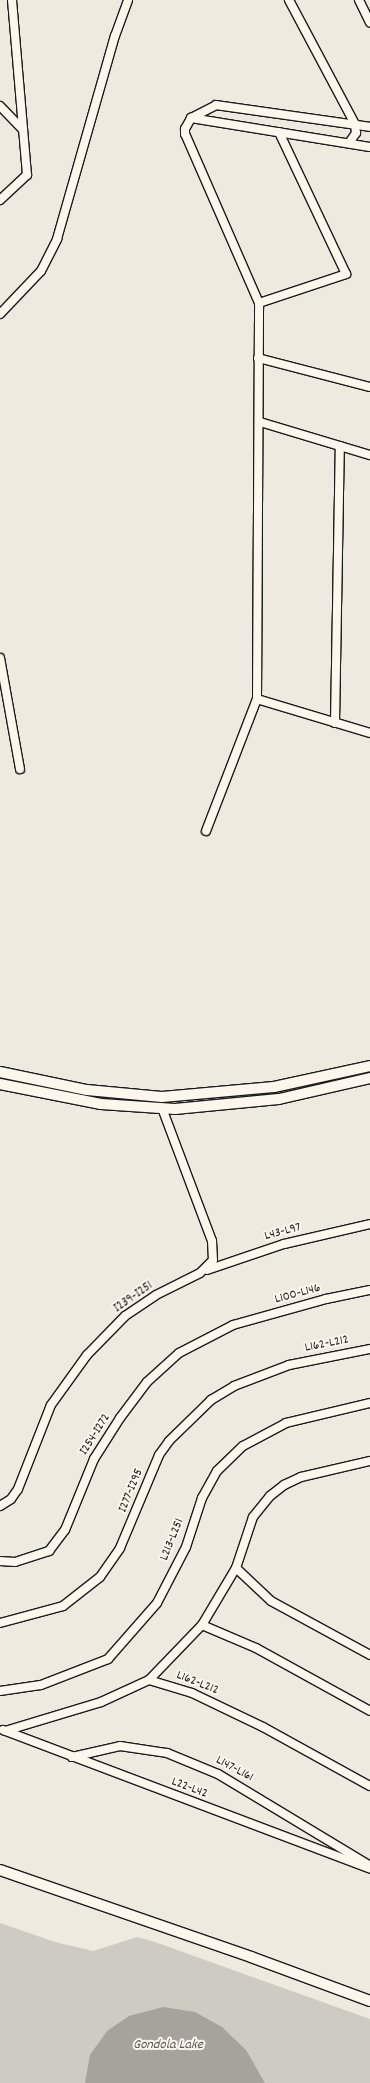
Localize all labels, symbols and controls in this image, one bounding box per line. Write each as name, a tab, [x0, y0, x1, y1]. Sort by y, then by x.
street label: L43-L97	[263, 1221, 303, 1245]
street label: I239-I251	[111, 1279, 157, 1317]
street label: L100-L146	[273, 1281, 323, 1309]
street label: L162-L212	[304, 1333, 350, 1357]
street label: I254-I272	[77, 1411, 115, 1459]
street label: I277-I295	[116, 1467, 148, 1515]
street label: L213-L251	[158, 1517, 188, 1563]
street label: L162-L212	[174, 1668, 220, 1700]
street label: L147-L161	[213, 1754, 255, 1786]
street label: L22-L42	[169, 1775, 209, 1803]
water label: Gondola Lake	[133, 2037, 203, 2053]

